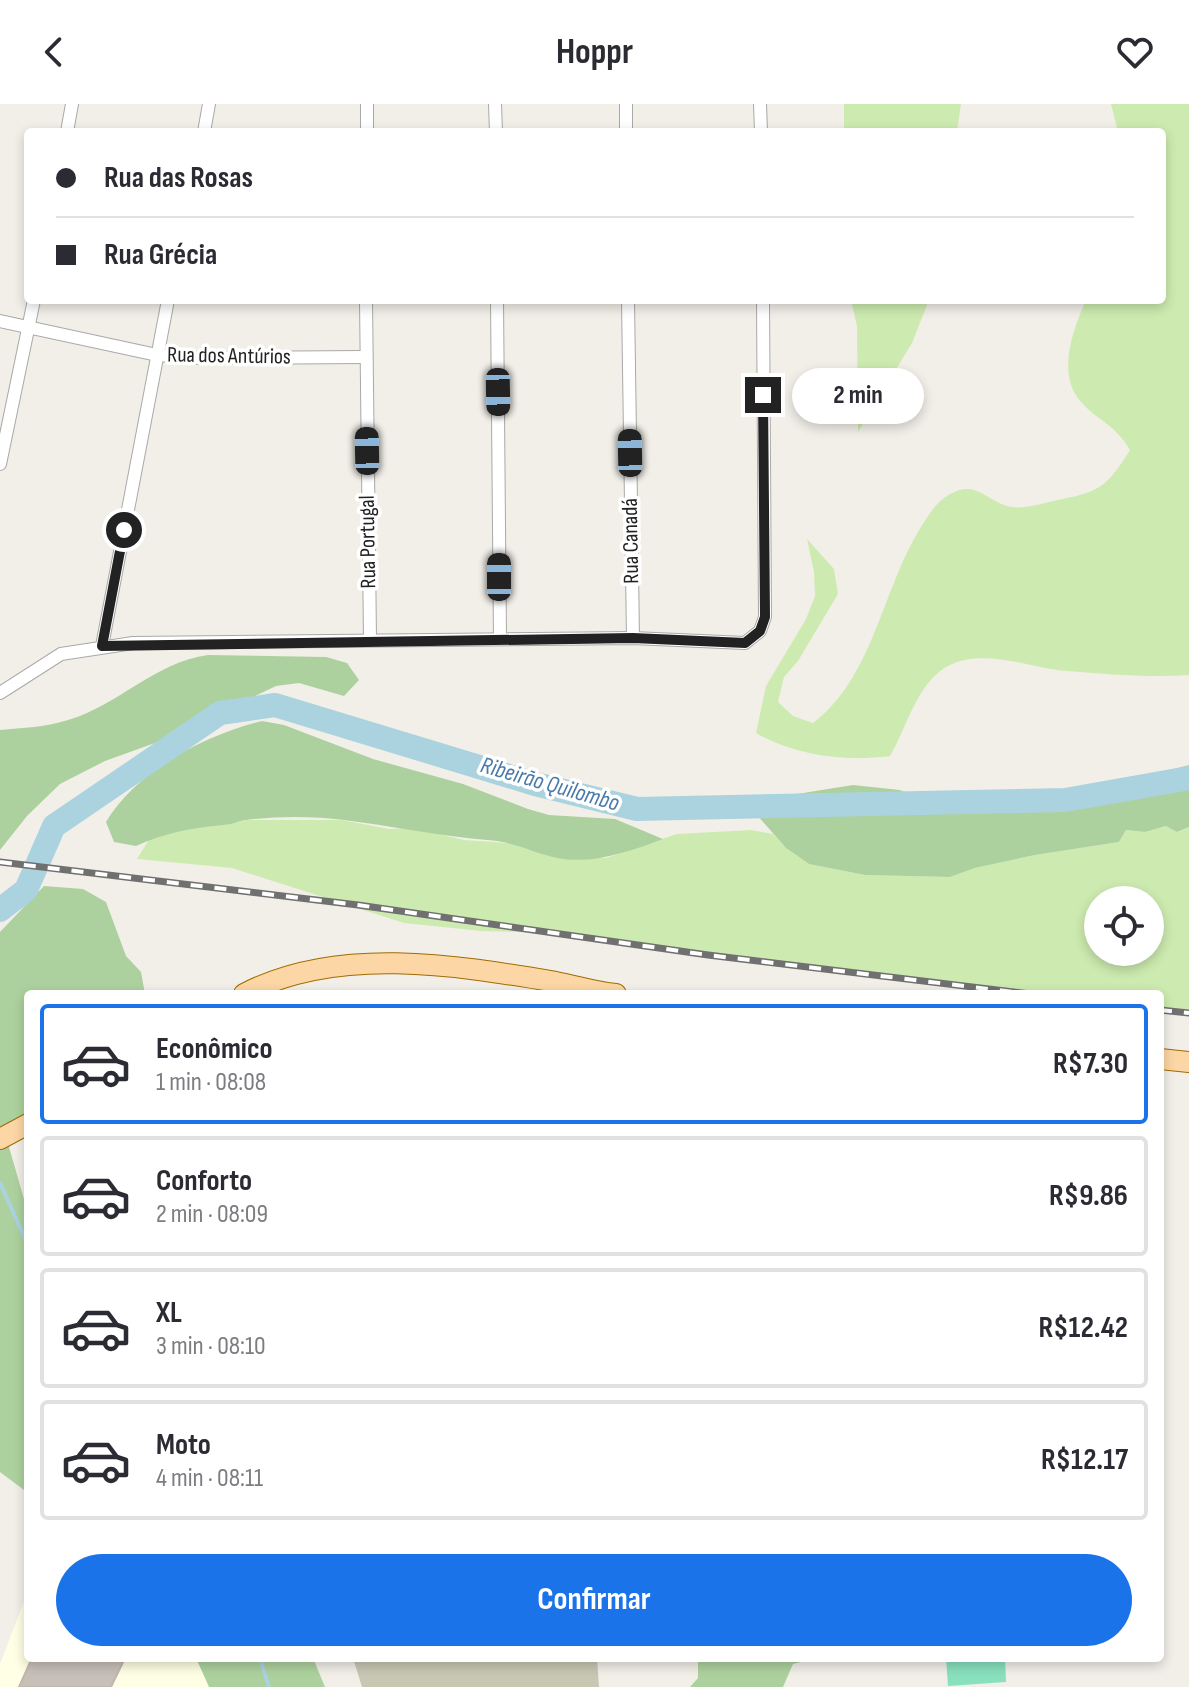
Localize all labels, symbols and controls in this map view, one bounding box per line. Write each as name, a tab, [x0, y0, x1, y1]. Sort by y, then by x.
icon: back	[32, 30, 76, 74]
icon: heart	[1113, 30, 1157, 74]
text: Hoppr	[556, 31, 633, 74]
text: Rua das Rosas	[104, 160, 253, 196]
text: Rua Grécia	[104, 237, 217, 273]
street label: Rua dos Antúrios	[167, 341, 291, 371]
callout: 2 min	[791, 367, 923, 423]
car	[486, 368, 510, 416]
route end	[745, 377, 781, 413]
text: 2 min	[833, 380, 883, 411]
car	[355, 427, 379, 475]
car	[618, 429, 642, 477]
street label: Rua Portugal	[354, 495, 382, 589]
street label: Rua Canadá	[617, 498, 645, 584]
route start	[106, 512, 142, 548]
car	[487, 553, 511, 601]
water label: Ribeirão Quilombo	[477, 750, 623, 818]
map controls	[1084, 886, 1164, 966]
button: locate	[1084, 886, 1164, 966]
icon: car	[60, 1028, 132, 1100]
text: Econômico	[156, 1031, 273, 1067]
text: R$7.30	[1053, 1046, 1128, 1082]
text: 1 min · 08:08	[156, 1067, 266, 1098]
icon: car	[60, 1160, 132, 1232]
text: Conforto	[156, 1163, 252, 1199]
text: R$9.86	[1049, 1178, 1128, 1214]
text: 2 min · 08:09	[156, 1199, 268, 1230]
icon: car	[60, 1292, 132, 1364]
text: XL	[156, 1295, 182, 1331]
text: R$12.42	[1039, 1310, 1128, 1346]
text: 3 min · 08:10	[156, 1331, 266, 1362]
icon: car	[60, 1424, 132, 1496]
text: Moto	[156, 1427, 211, 1463]
text: R$12.17	[1041, 1442, 1128, 1478]
text: 4 min · 08:11	[156, 1463, 263, 1494]
button: Confirmar	[56, 1554, 1132, 1646]

